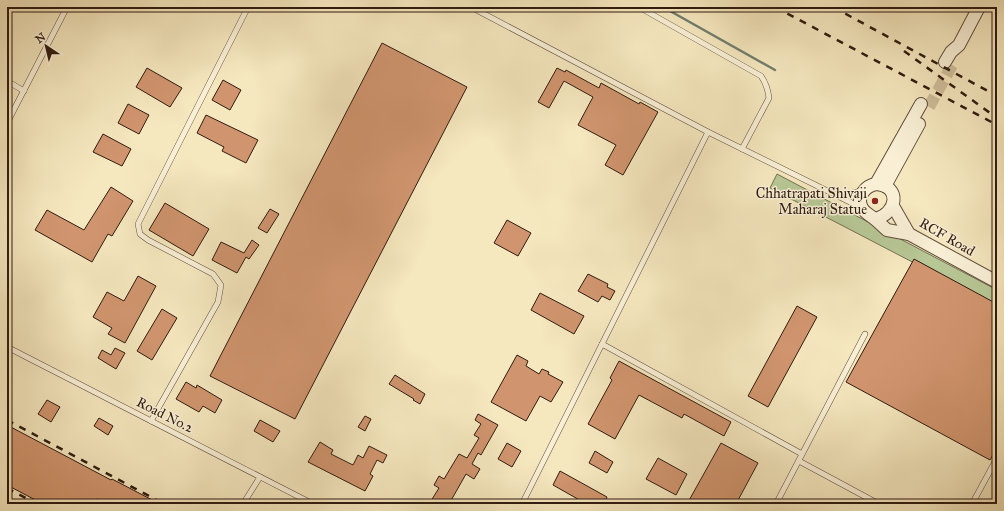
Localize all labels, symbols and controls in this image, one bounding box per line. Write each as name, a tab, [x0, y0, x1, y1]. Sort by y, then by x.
north arrow	[26, 26, 66, 66]
text: N	[33, 30, 49, 46]
place label: Chhatrapati Shivaji Maharaj Statue	[756, 185, 867, 218]
marker: Chhatrapati Shivaji Maharaj Statue	[870, 196, 880, 206]
street label: RCF Road	[916, 214, 978, 260]
street label: Road No.2	[134, 393, 196, 437]

